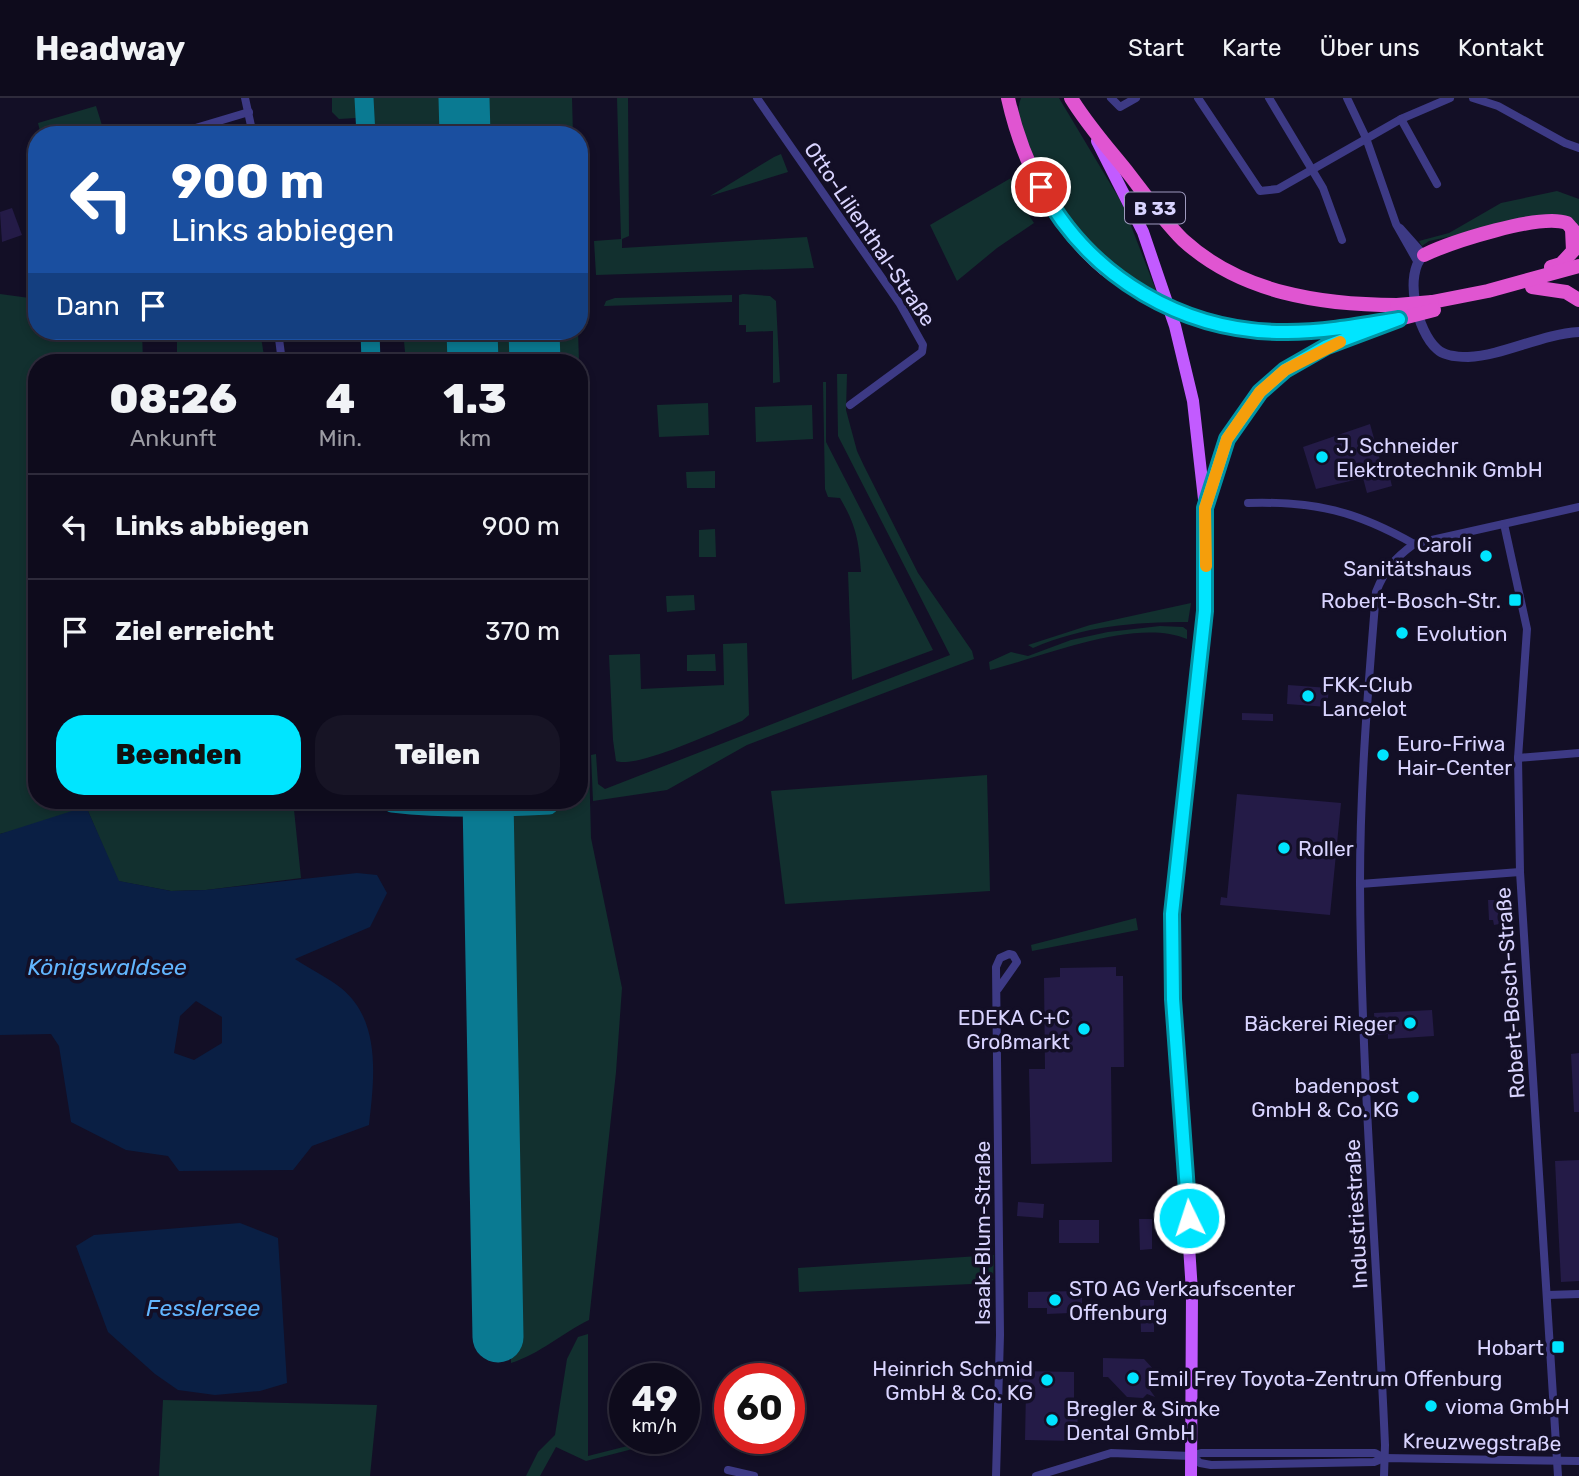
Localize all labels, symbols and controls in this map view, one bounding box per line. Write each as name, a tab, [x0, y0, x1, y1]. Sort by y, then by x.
text: Headway	[35, 29, 185, 68]
text: Start	[1128, 34, 1184, 62]
text: Karte	[1222, 34, 1282, 62]
text: Über uns	[1320, 34, 1420, 62]
text: Kontakt	[1458, 34, 1544, 62]
street label: Otto-Lilienthal-Straße	[799, 137, 941, 331]
text: 900 m	[171, 152, 324, 210]
icon: left	[56, 154, 147, 245]
pin	[1011, 157, 1071, 217]
icon: arrive	[1022, 168, 1060, 206]
road number: B 33	[1125, 192, 1185, 223]
text: Links abbiegen	[171, 211, 394, 249]
icon: arrive	[134, 287, 172, 325]
text: Dann	[56, 291, 120, 322]
text: 08:26	[109, 374, 237, 424]
text: 4	[325, 374, 355, 424]
text: 1.3	[443, 374, 507, 424]
text: Ankunft	[130, 424, 217, 452]
text: Min.	[319, 424, 362, 452]
text: km	[459, 424, 491, 452]
place label: J. Schneider Elektrotechnik GmbH	[1336, 433, 1543, 482]
marker: J. Schneider Elektrotechnik GmbH	[1314, 449, 1330, 465]
icon: left	[56, 508, 94, 546]
text: Links abbiegen	[115, 511, 309, 542]
text: 900 m	[482, 511, 560, 542]
place label: Caroli Sanitätshaus	[1343, 532, 1472, 581]
marker: Caroli Sanitätshaus	[1478, 548, 1494, 564]
place label: Robert-Bosch-Str.	[1321, 588, 1501, 613]
marker: Robert-Bosch-Str.	[1507, 592, 1523, 608]
icon: arrive	[56, 613, 94, 651]
text: Ziel erreicht	[115, 616, 274, 647]
text: 370 m	[485, 616, 560, 647]
place label: Evolution	[1416, 621, 1508, 646]
marker: Evolution	[1394, 625, 1410, 641]
place label: FKK-Club Lancelot	[1322, 672, 1413, 721]
marker: FKK-Club Lancelot	[1300, 688, 1316, 704]
button: Beenden	[56, 715, 301, 795]
button: Teilen	[315, 715, 560, 795]
place label: Euro-Friwa Hair-Center	[1397, 731, 1512, 780]
marker: Euro-Friwa Hair-Center	[1375, 747, 1391, 763]
place label: Roller	[1298, 836, 1354, 861]
marker: Roller	[1276, 840, 1292, 856]
street label: Robert-Bosch-Straße	[1490, 887, 1530, 1099]
water label: Königswaldsee	[27, 953, 187, 981]
place label: EDEKA C+C Großmarkt	[958, 1005, 1070, 1054]
place label: Bäckerei Rieger	[1244, 1011, 1396, 1036]
marker: Bäckerei Rieger	[1402, 1015, 1418, 1031]
marker: EDEKA C+C Großmarkt	[1076, 1021, 1092, 1037]
place label: badenpost GmbH & Co. KG	[1251, 1073, 1399, 1122]
marker: badenpost GmbH & Co. KG	[1405, 1089, 1421, 1105]
street label: Industriestraße	[1340, 1139, 1372, 1289]
street label: Isaak-Blum-Straße	[970, 1141, 995, 1325]
position arrow	[1152, 1181, 1226, 1255]
place label: STO AG Verkaufscenter Offenburg	[1069, 1276, 1295, 1325]
marker: STO AG Verkaufscenter Offenburg	[1047, 1292, 1063, 1308]
water label: Fesslersee	[146, 1294, 260, 1322]
place label: Hobart	[1477, 1335, 1544, 1360]
marker: Hobart	[1550, 1339, 1566, 1355]
place label: Heinrich Schmid GmbH & Co. KG	[872, 1356, 1033, 1405]
speed limit sign: 60	[714, 1363, 805, 1454]
place label: Emil Frey Toyota-Zentrum Offenburg	[1147, 1366, 1502, 1391]
marker: Emil Frey Toyota-Zentrum Offenburg	[1125, 1370, 1141, 1386]
marker: Heinrich Schmid GmbH & Co. KG	[1039, 1372, 1055, 1388]
text: 49	[631, 1378, 678, 1420]
place label: vioma GmbH	[1445, 1394, 1570, 1419]
place label: Bregler & Simke Dental GmbH	[1066, 1396, 1220, 1445]
marker: vioma GmbH	[1423, 1398, 1439, 1414]
marker: Bregler & Simke Dental GmbH	[1044, 1412, 1060, 1428]
text: km/h	[632, 1415, 677, 1437]
street label: Kreuzwegstraße	[1402, 1428, 1562, 1456]

